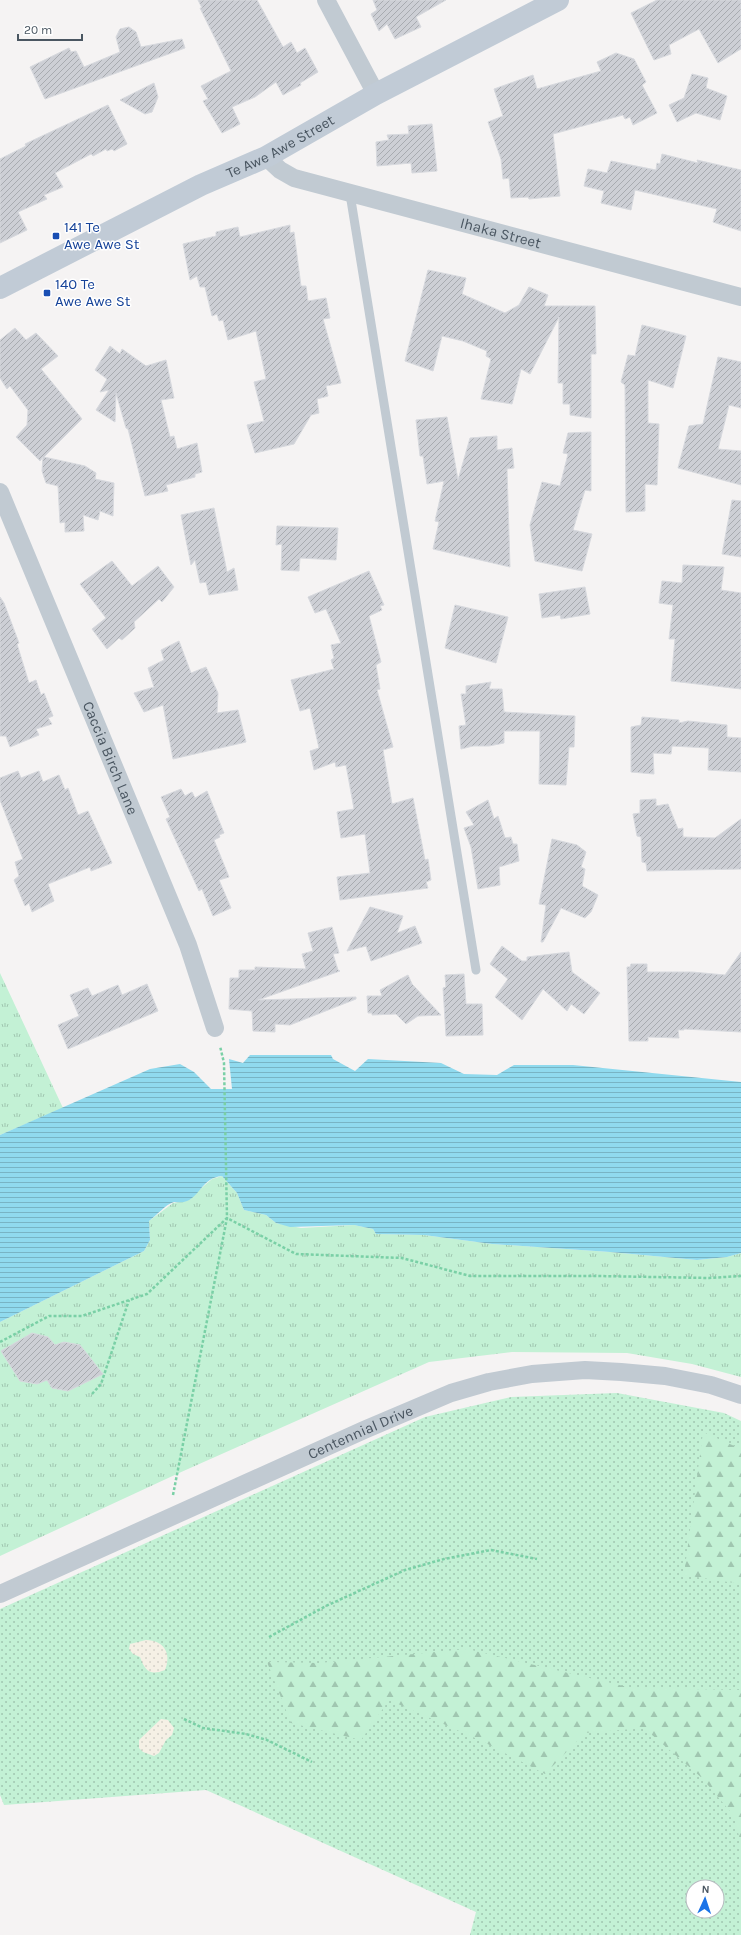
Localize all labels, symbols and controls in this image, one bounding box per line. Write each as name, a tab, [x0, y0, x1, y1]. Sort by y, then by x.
scale bar	[18, 16, 82, 42]
text: 20 m	[24, 23, 52, 37]
street label: Te Awe Awe Street	[223, 111, 338, 182]
street label: Ihaka Street	[458, 214, 543, 252]
place label: 141 Te Awe Awe St	[64, 218, 140, 253]
marker: 141 Te Awe Awe St	[51, 231, 61, 241]
place label: 140 Te Awe Awe St	[55, 275, 131, 310]
marker: 140 Te Awe Awe St	[42, 288, 52, 298]
street label: Caccia Birch Lane	[79, 699, 142, 817]
street label: Centennial Drive	[305, 1401, 416, 1463]
north arrow	[685, 1879, 725, 1919]
text: N	[701, 1883, 710, 1896]

